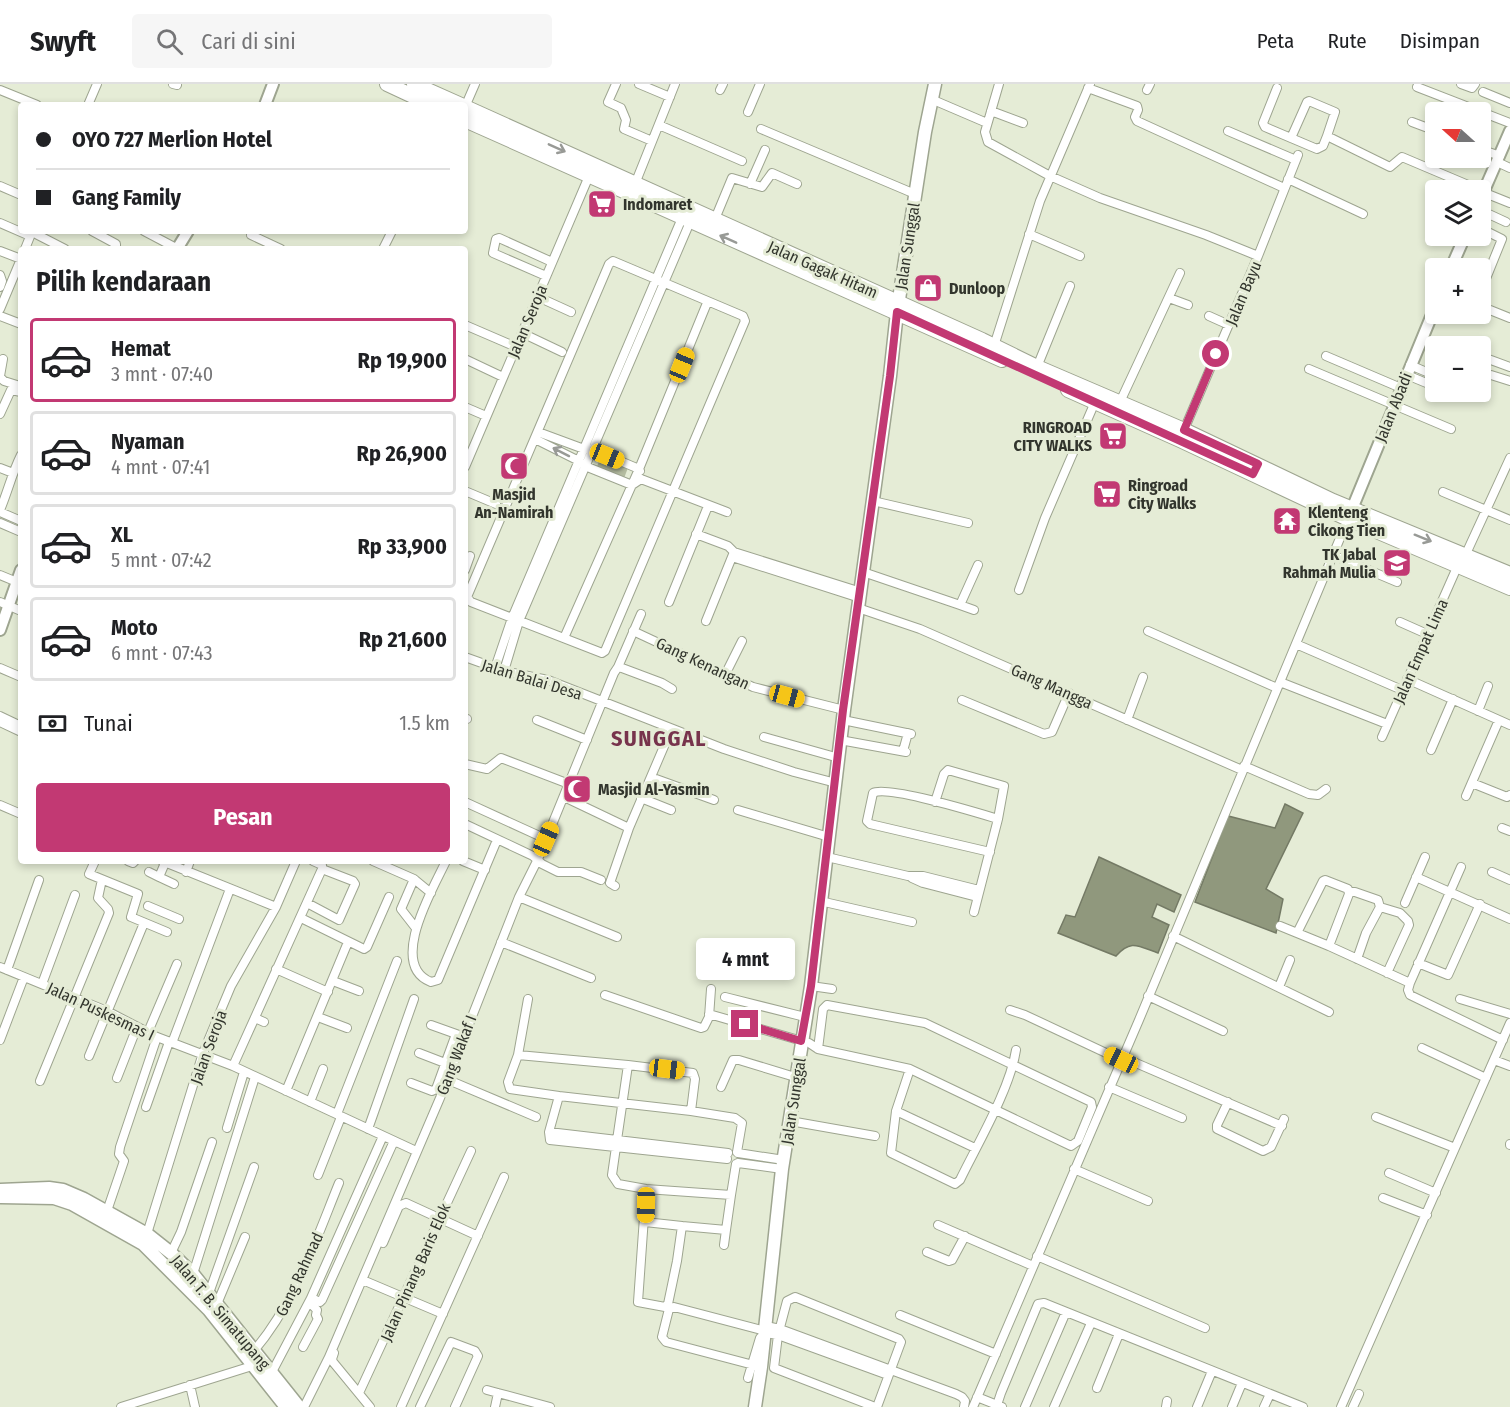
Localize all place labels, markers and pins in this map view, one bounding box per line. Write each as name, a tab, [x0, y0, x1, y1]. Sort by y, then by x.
supermarket icon: Indomaret	[586, 188, 618, 220]
place label: Indomaret	[623, 195, 693, 214]
shop icon: Dunloop	[912, 272, 944, 304]
place label: Dunloop	[949, 279, 1006, 298]
place label: RINGROAD CITY WALKS	[1014, 418, 1092, 455]
supermarket icon: RINGROAD CITY WALKS	[1097, 420, 1129, 452]
mosque icon: Masjid An-Namirah	[498, 450, 530, 482]
place label: Ringroad City Walks	[1128, 476, 1196, 513]
supermarket icon: Ringroad City Walks	[1091, 478, 1123, 510]
place label: Masjid An-Namirah	[474, 485, 553, 522]
place label: Klenteng Cikong Tien	[1308, 503, 1385, 540]
temple icon: Klenteng Cikong Tien	[1271, 505, 1303, 537]
place label: TK Jabal Rahmah Mulia	[1283, 545, 1377, 582]
school or university icon: TK Jabal Rahmah Mulia	[1381, 547, 1413, 579]
mosque icon: Masjid Al-Yasmin	[561, 773, 593, 805]
place label: Masjid Al-Yasmin	[598, 780, 710, 799]

